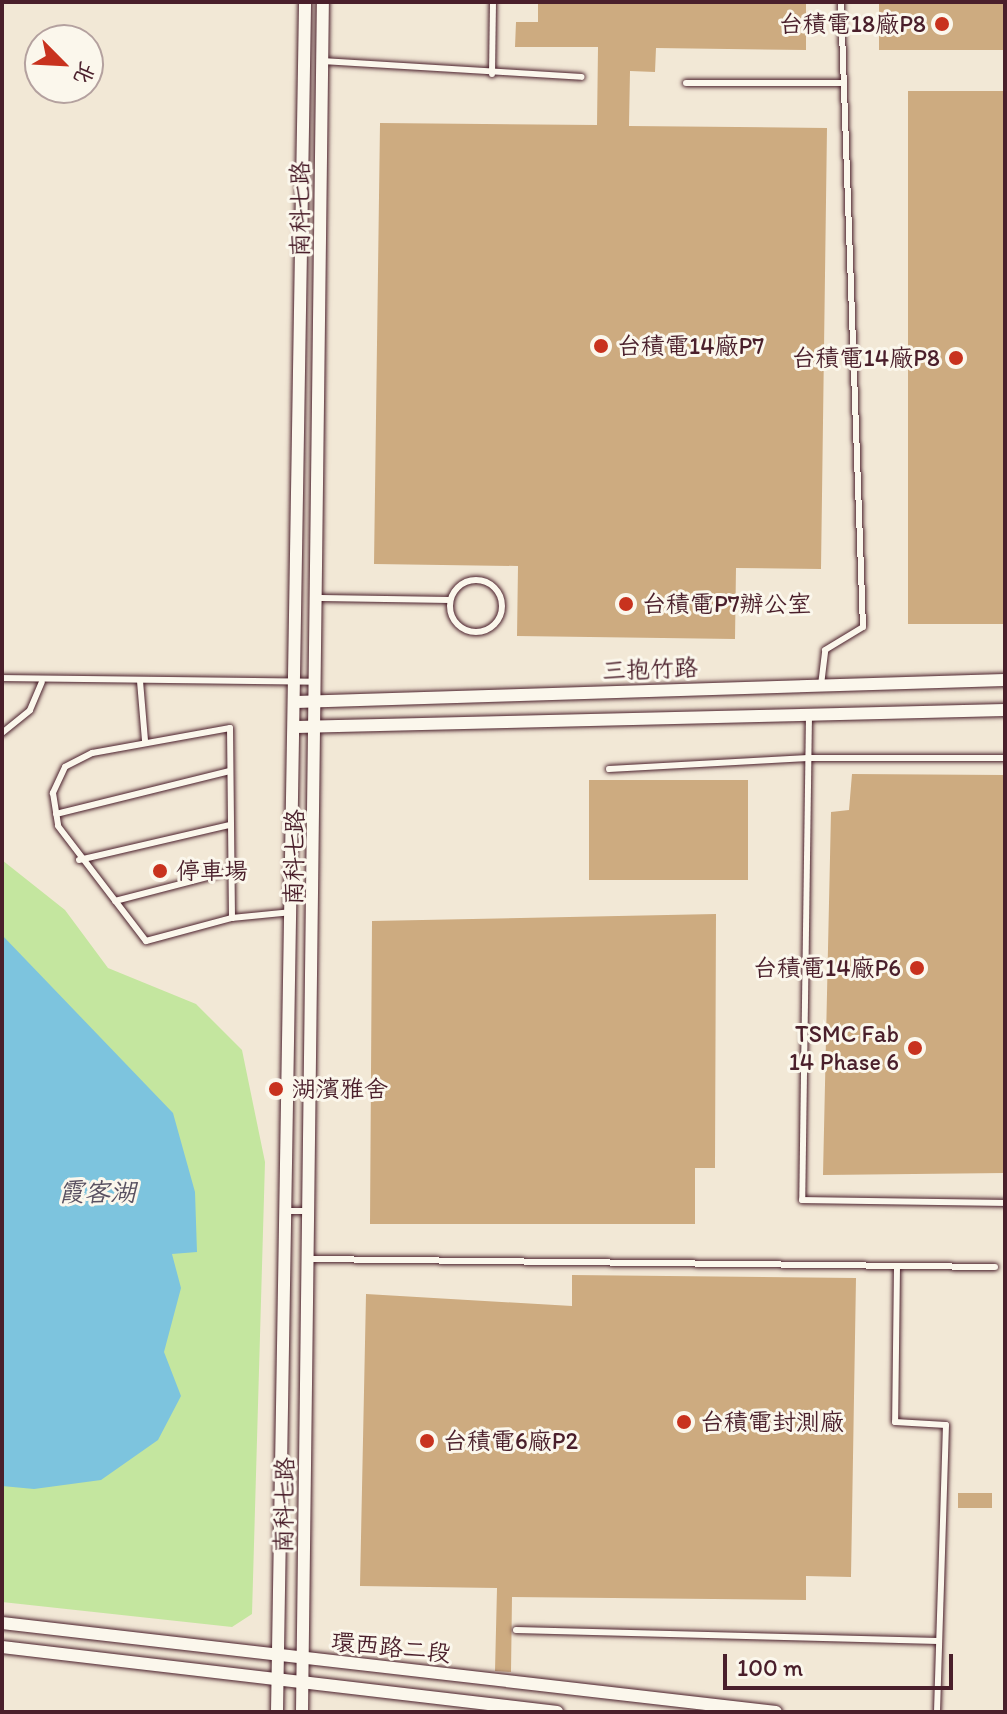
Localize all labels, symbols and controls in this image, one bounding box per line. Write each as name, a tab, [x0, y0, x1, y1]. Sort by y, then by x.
place label: 台積電18廠P8	[779, 10, 926, 38]
marker: 台積電18廠P8	[933, 15, 951, 33]
north arrow	[24, 24, 104, 104]
text: 北	[68, 58, 101, 89]
street label: 南科七路	[286, 161, 314, 257]
place label: 台積電14廠P7	[617, 332, 764, 360]
marker: 台積電14廠P7	[592, 337, 610, 355]
place label: 台積電14廠P8	[792, 344, 940, 372]
marker: 台積電14廠P8	[947, 349, 965, 367]
place label: 台積電P7辦公室	[642, 590, 812, 618]
marker: 台積電P7辦公室	[617, 595, 635, 613]
street label: 三抱竹路	[602, 653, 698, 685]
street label: 南科七路	[279, 809, 309, 905]
place label: 停車場	[176, 857, 248, 885]
marker: 停車場	[151, 862, 169, 880]
place label: 台積電14廠P6	[753, 954, 901, 982]
marker: 台積電14廠P6	[908, 959, 926, 977]
place label: TSMC Fab 14 Phase 6	[789, 1020, 899, 1076]
marker: TSMC Fab 14 Phase 6	[906, 1039, 924, 1057]
place label: 湖濱雅舍	[292, 1075, 388, 1103]
marker: 湖濱雅舍	[267, 1080, 285, 1098]
water label: 霞客湖	[58, 1177, 136, 1209]
place label: 台積電封測廠	[700, 1408, 844, 1436]
marker: 台積電封測廠	[675, 1413, 693, 1431]
place label: 台積電6廠P2	[443, 1427, 578, 1455]
marker: 台積電6廠P2	[418, 1432, 436, 1450]
street label: 南科七路	[269, 1457, 299, 1553]
street label: 環西路二段	[330, 1626, 452, 1668]
scale bar	[727, 1638, 957, 1688]
text: 100 m	[737, 1653, 803, 1682]

